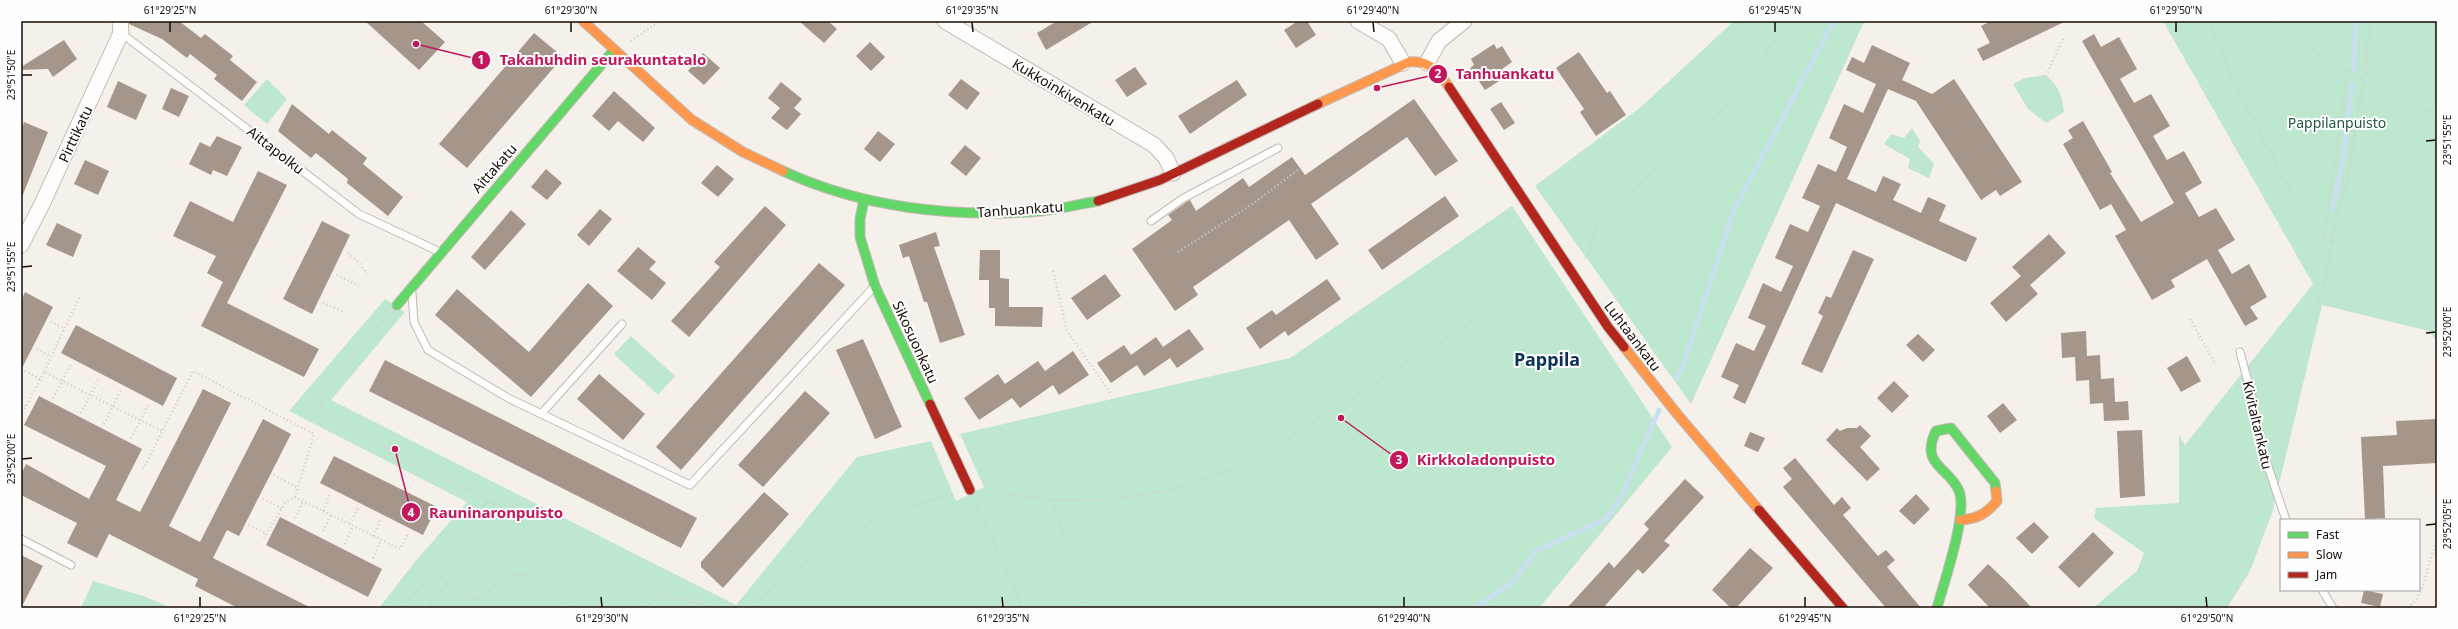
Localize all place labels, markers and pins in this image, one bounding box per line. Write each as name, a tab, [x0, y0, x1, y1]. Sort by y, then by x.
callout: Takahuhdin seurakuntatalo	[471, 46, 714, 73]
callout: Tanhuankatu	[1428, 61, 1563, 88]
callout: Kirkkoladonpuisto	[1389, 446, 1563, 473]
callout: Rauninaronpuisto	[401, 499, 571, 526]

